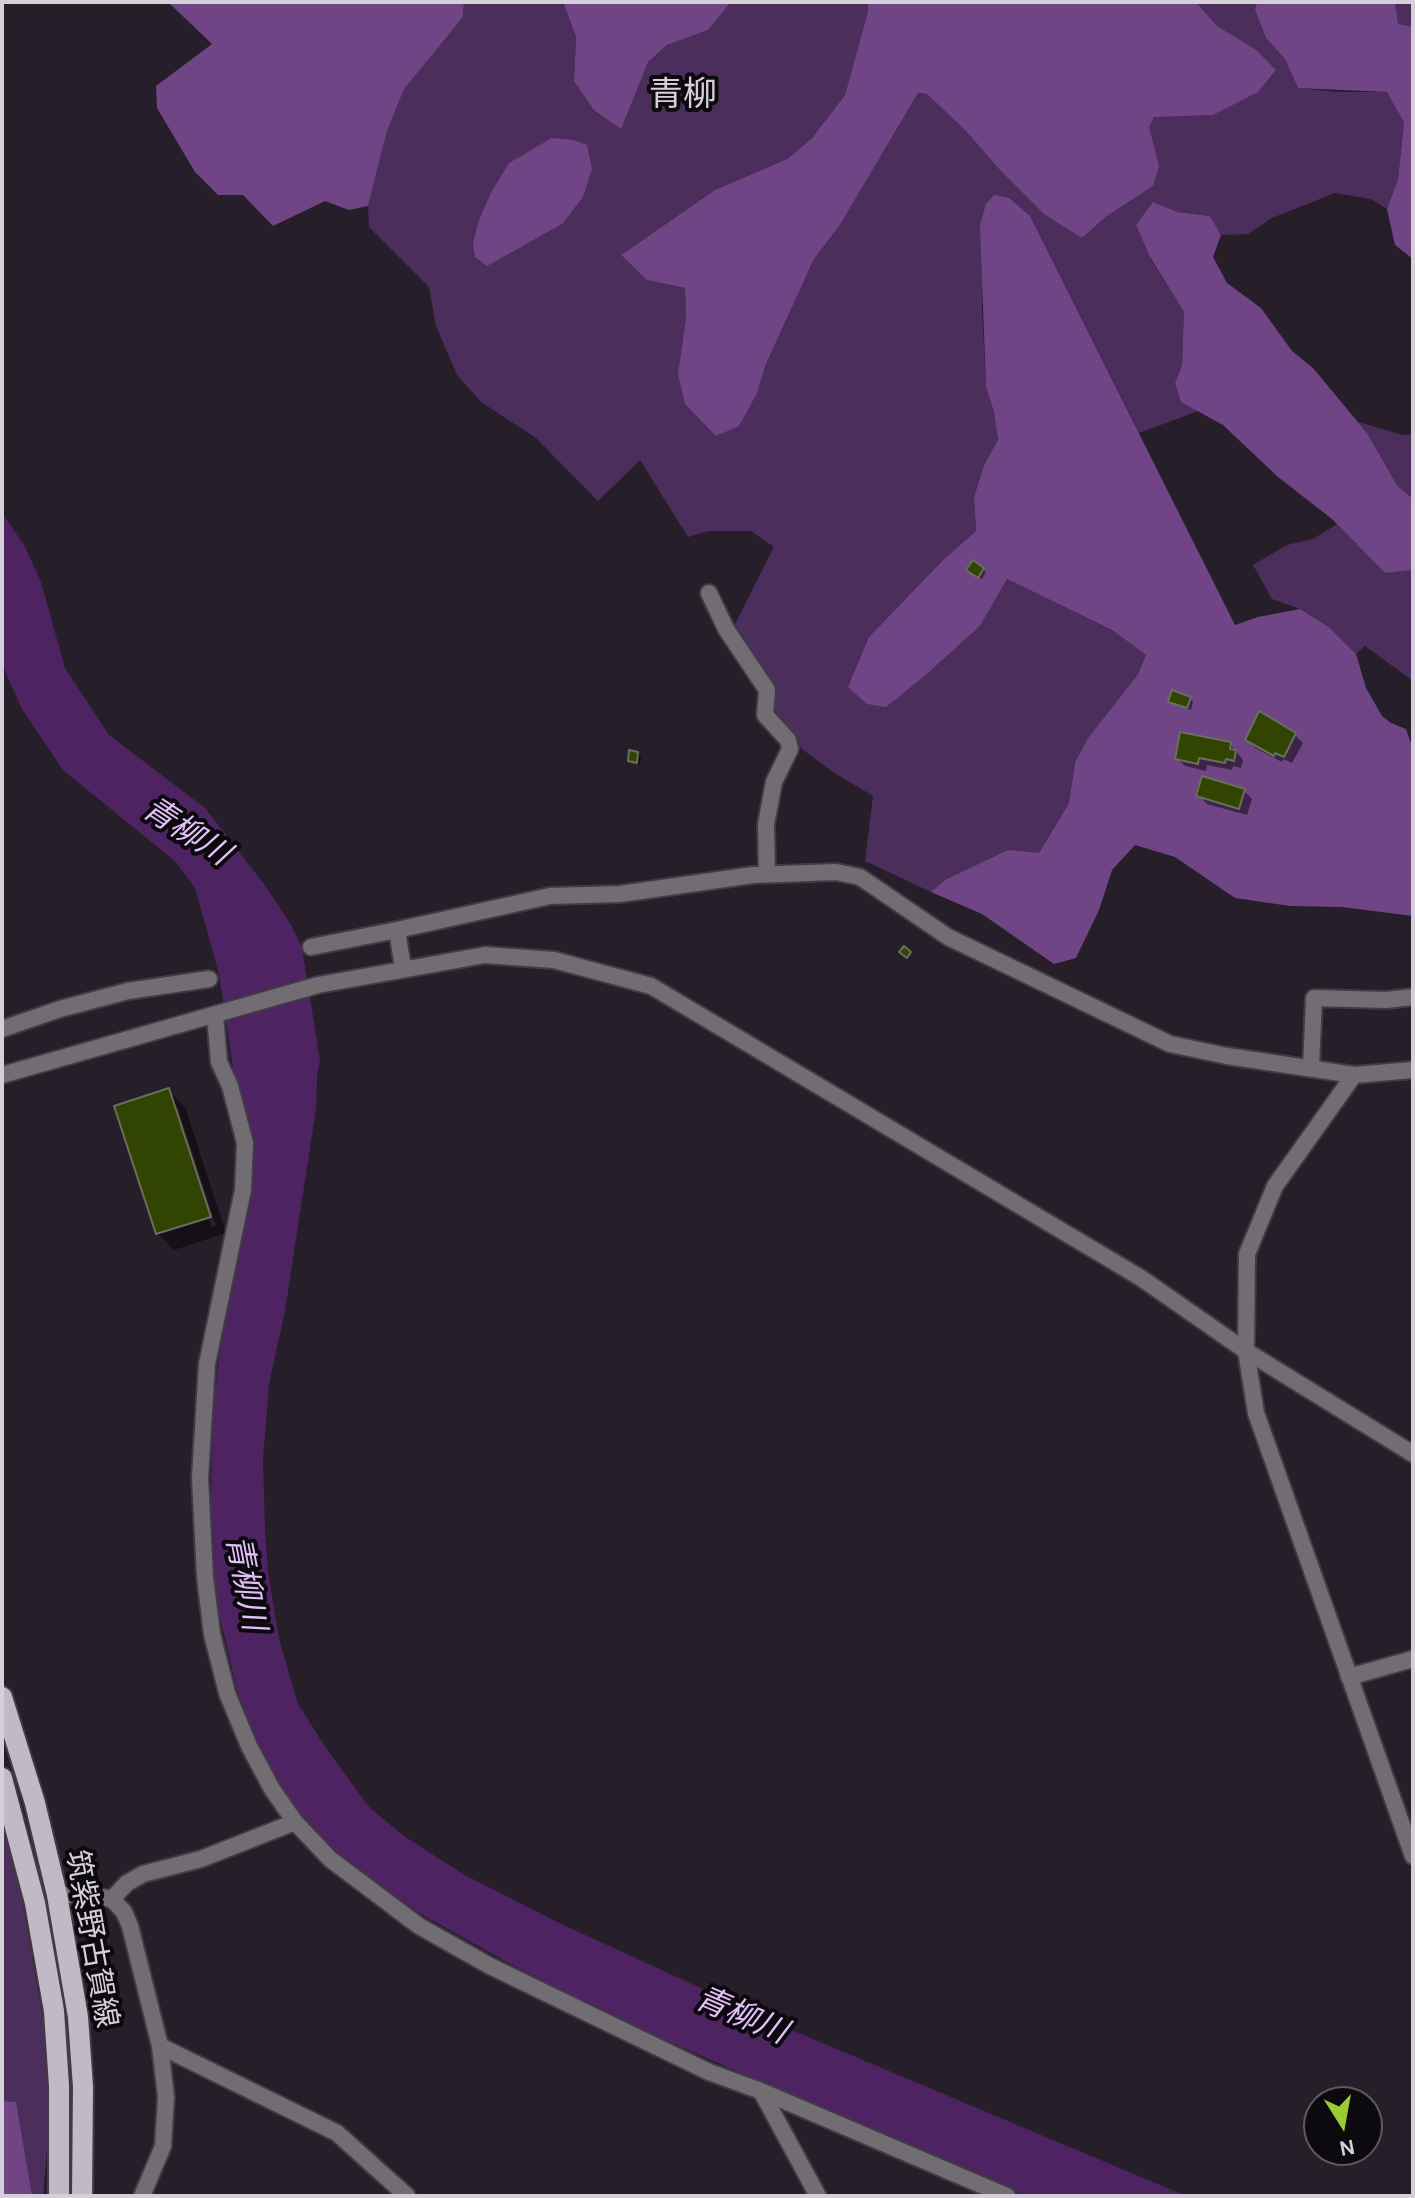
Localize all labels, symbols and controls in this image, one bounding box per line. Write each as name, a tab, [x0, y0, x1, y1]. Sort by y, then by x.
district label: 青柳	[649, 75, 717, 115]
water label: 青柳川	[135, 790, 237, 874]
water label: 青柳川	[217, 1532, 273, 1634]
street label: 筑紫野古賀線	[58, 1847, 124, 2031]
water label: 青柳川	[689, 1980, 793, 2052]
north arrow	[1303, 2086, 1383, 2166]
text: N	[1337, 2133, 1357, 2162]

